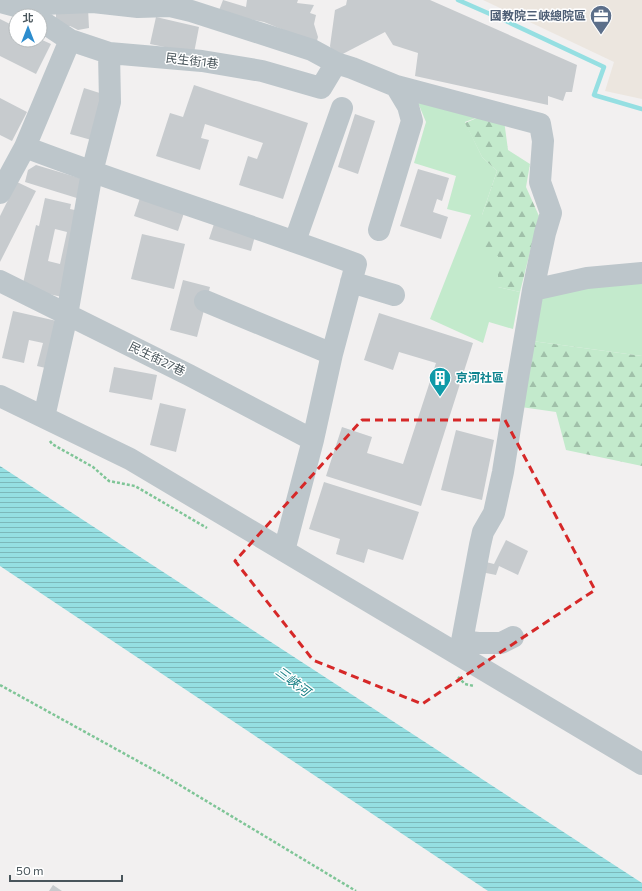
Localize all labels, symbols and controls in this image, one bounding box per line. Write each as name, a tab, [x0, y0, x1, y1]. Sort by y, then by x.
office icon: 國教院三峽總院區	[588, 3, 614, 36]
north arrow	[8, 8, 48, 48]
place label: 國教院三峽總院區	[490, 8, 586, 22]
text: 北	[23, 11, 34, 24]
street label: 民生街1巷	[165, 50, 219, 70]
street label: 民生街27巷	[127, 338, 188, 378]
building icon: 京河社區	[427, 365, 453, 398]
place label: 京河社區	[456, 370, 504, 384]
water label: 三峽河	[273, 663, 316, 701]
scale bar	[10, 857, 122, 883]
text: 50 m	[16, 863, 44, 877]

